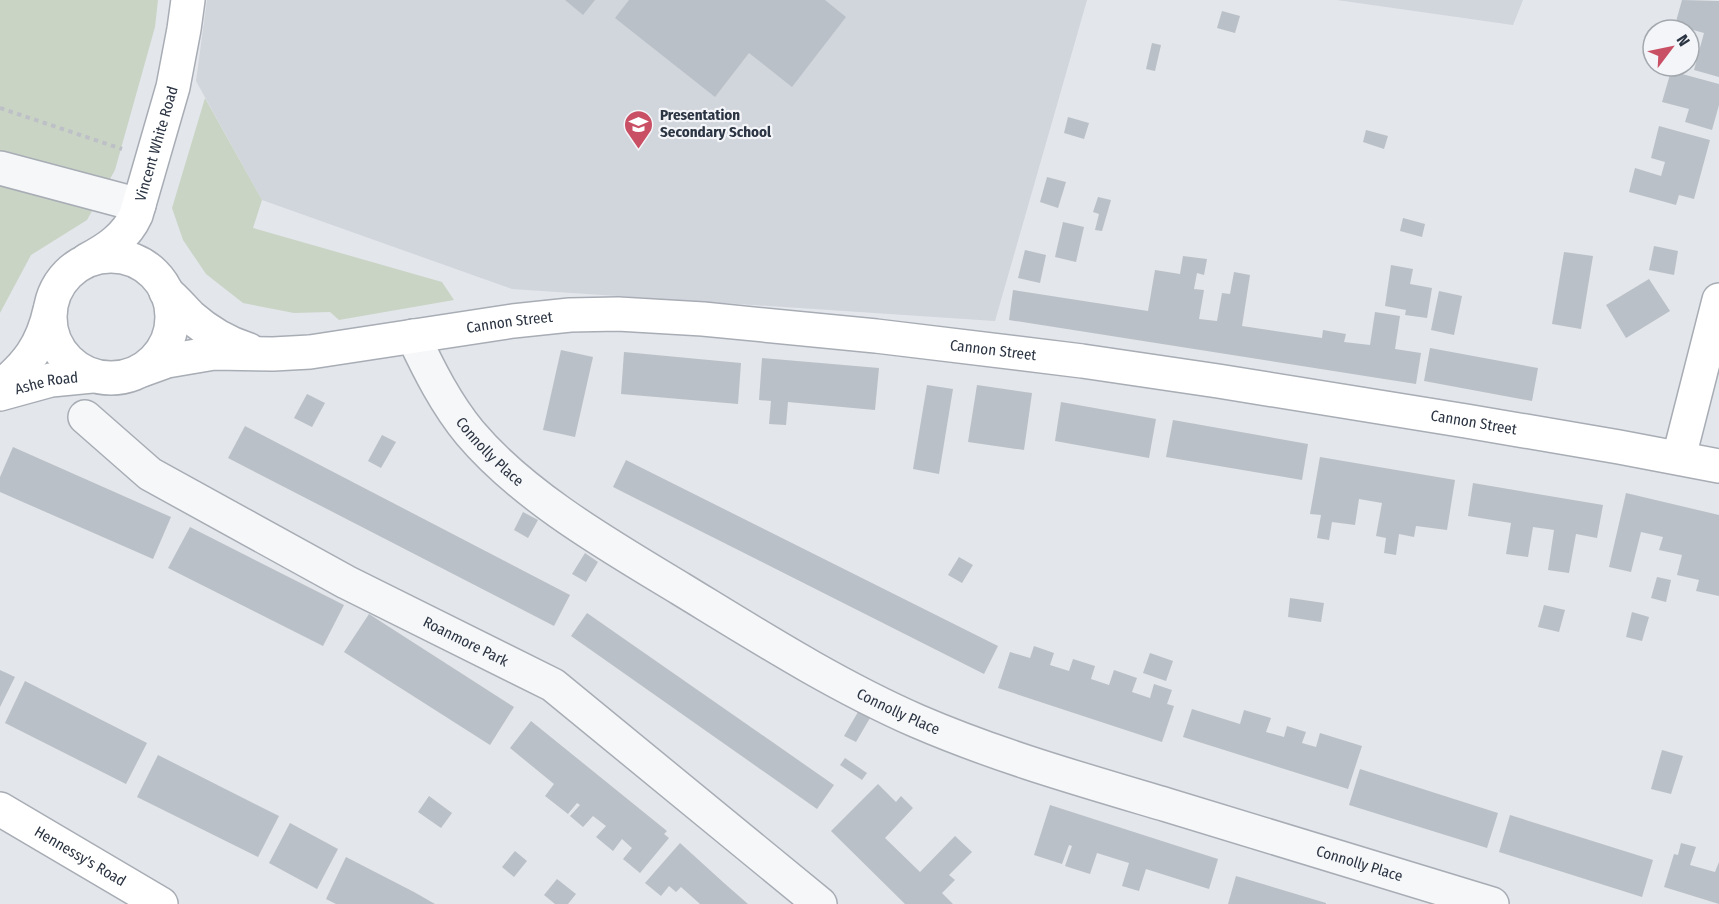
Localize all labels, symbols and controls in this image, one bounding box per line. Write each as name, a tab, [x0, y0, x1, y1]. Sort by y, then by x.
north arrow	[1641, 18, 1701, 78]
text: N	[1673, 31, 1694, 49]
street label: Vincent White Road	[131, 84, 182, 203]
place label: Presentation Secondary School	[660, 106, 772, 141]
school or university icon: Presentation Secondary School	[623, 108, 655, 150]
street label: Cannon Street	[465, 308, 554, 337]
street label: Cannon Street	[949, 336, 1037, 364]
street label: Ashe Road	[13, 368, 79, 398]
street label: Cannon Street	[1429, 406, 1518, 438]
street label: Connolly Place	[452, 414, 527, 490]
street label: Roanmore Park	[420, 613, 511, 670]
street label: Connolly Place	[854, 685, 942, 739]
street label: Hennessy's Road	[31, 822, 129, 890]
street label: Connolly Place	[1314, 842, 1405, 885]

